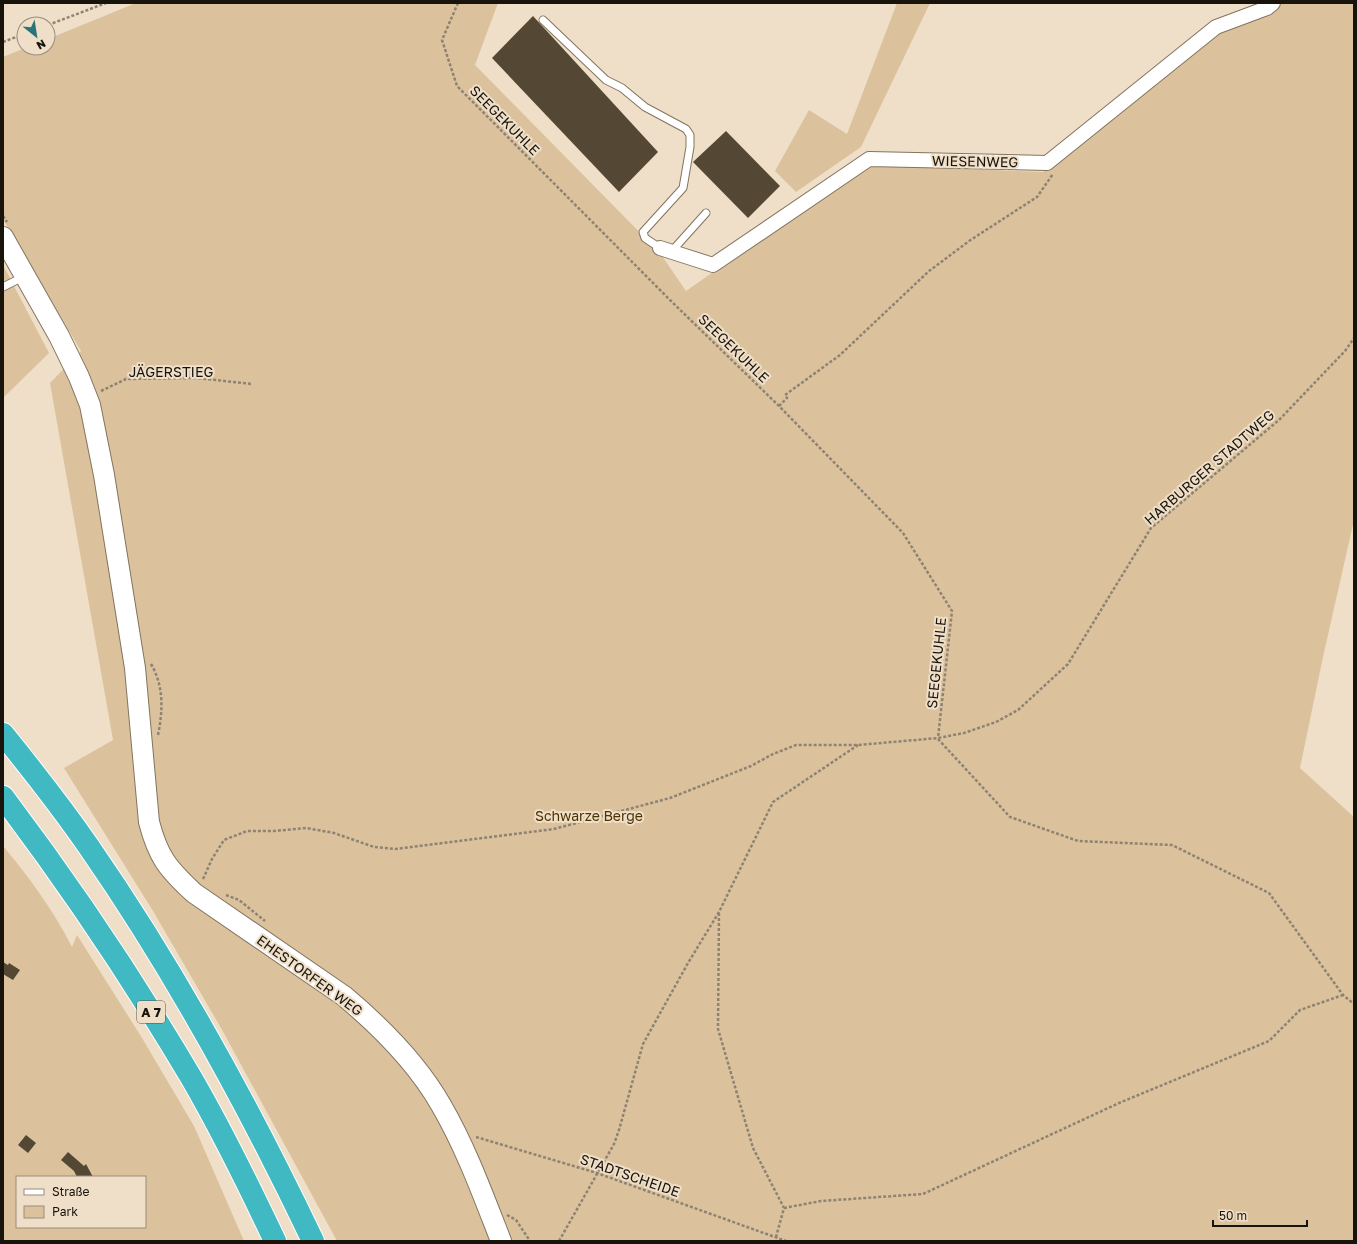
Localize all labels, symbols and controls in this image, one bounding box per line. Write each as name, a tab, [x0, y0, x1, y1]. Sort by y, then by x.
north arrow	[16, 16, 56, 56]
text: N	[34, 37, 48, 53]
street label: SEEGEKUHLE	[467, 82, 543, 158]
street label: WIESENWEG	[932, 152, 1018, 170]
street label: SEEGEKUHLE	[695, 310, 773, 386]
street label: JÄGERSTIEG	[129, 363, 213, 380]
street label: HARBURGER STADTWEG	[1141, 406, 1277, 528]
street label: SEEGEKUHLE	[923, 617, 949, 709]
park label: Schwarze Berge	[535, 807, 643, 824]
street label: EHESTORFER WEG	[254, 931, 366, 1019]
road number: A 7	[137, 1001, 165, 1023]
street label: STADTSCHEIDE	[578, 1150, 682, 1200]
legend	[16, 1176, 146, 1228]
text: Straße	[52, 1184, 90, 1199]
scale bar	[1213, 1202, 1307, 1228]
text: Park	[52, 1204, 78, 1219]
text: 50 m	[1219, 1208, 1247, 1223]

